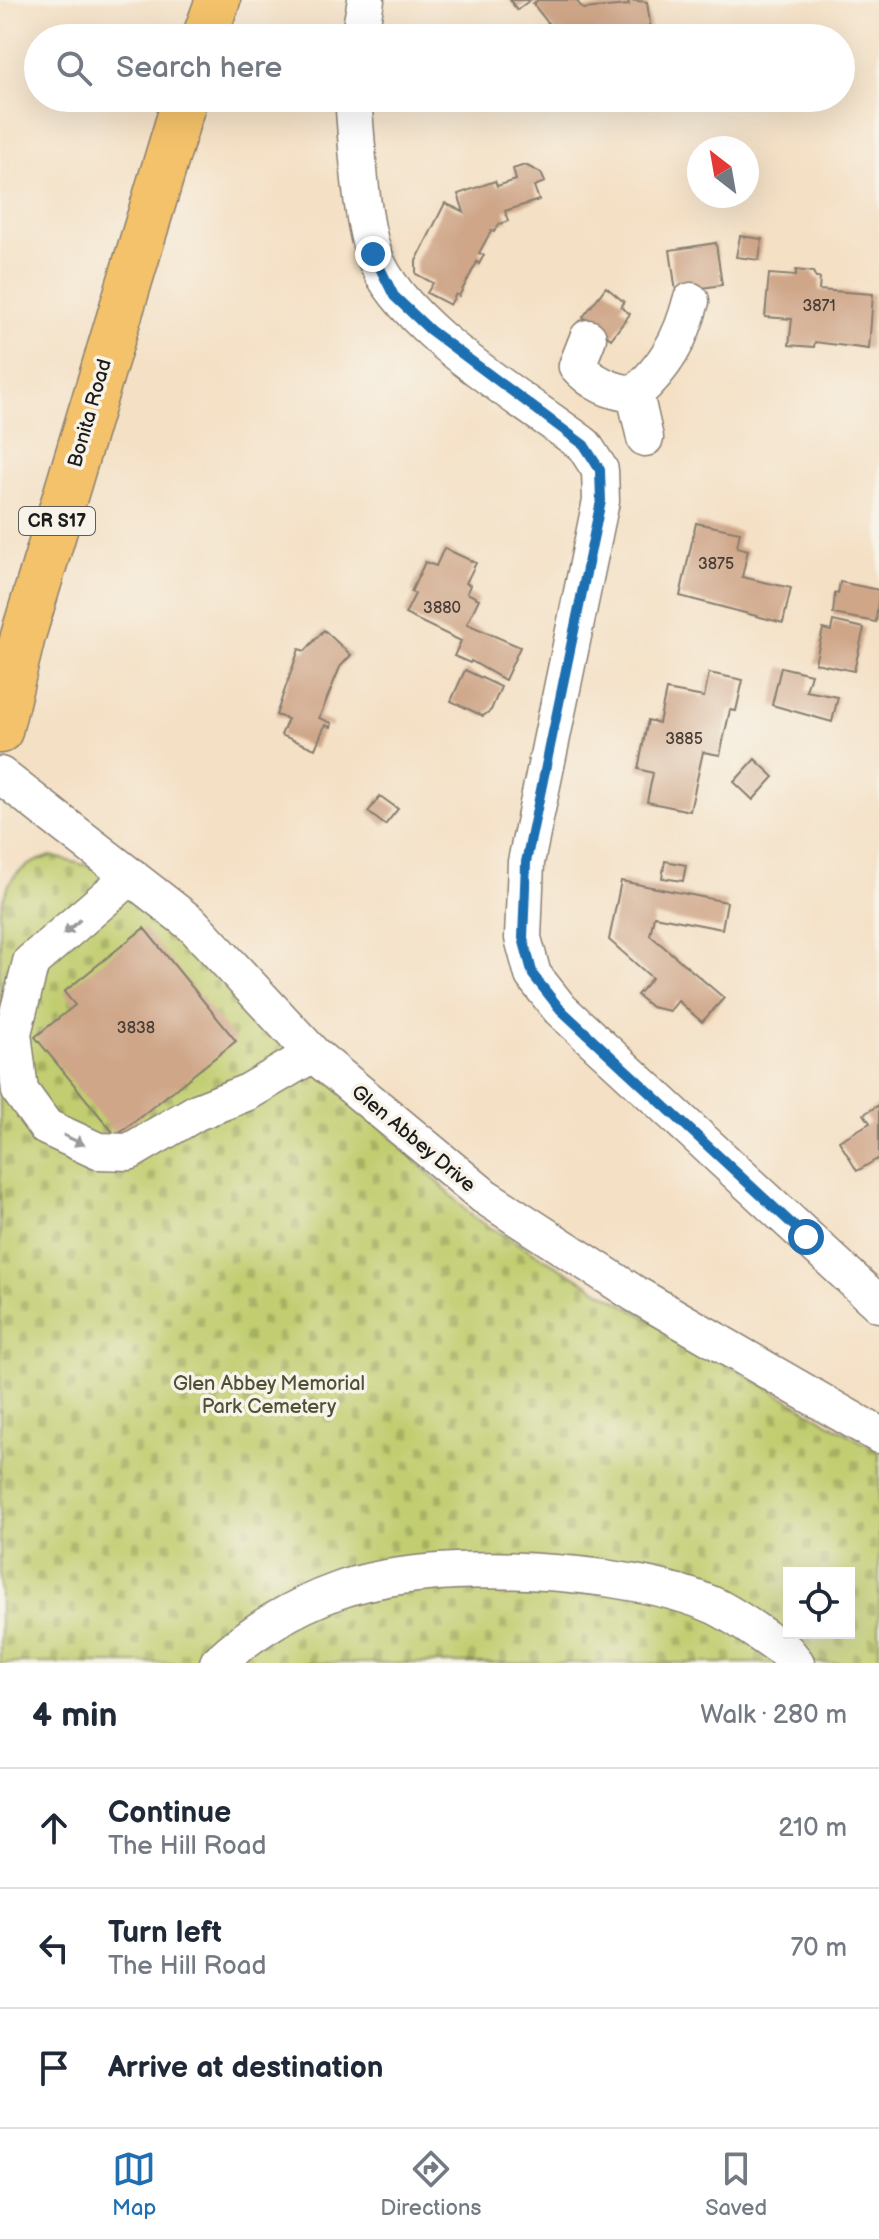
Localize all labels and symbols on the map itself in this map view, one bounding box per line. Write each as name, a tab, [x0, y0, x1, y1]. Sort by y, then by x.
north arrow	[687, 136, 759, 208]
route end	[355, 236, 391, 272]
house number: 3871	[802, 297, 836, 316]
street label: Bonita Road	[63, 356, 117, 470]
road number: CR S17	[19, 507, 95, 535]
house number: 3875	[698, 555, 734, 574]
house number: 3880	[423, 599, 461, 618]
house number: 3885	[665, 730, 703, 749]
one-way arrow	[62, 918, 82, 935]
house number: 3838	[117, 1019, 155, 1038]
street label: Glen Abbey Drive	[346, 1080, 480, 1198]
one-way arrow	[62, 1133, 85, 1147]
route start	[788, 1219, 824, 1255]
park label: Glen Abbey Memorial Park Cemetery	[173, 1372, 365, 1419]

